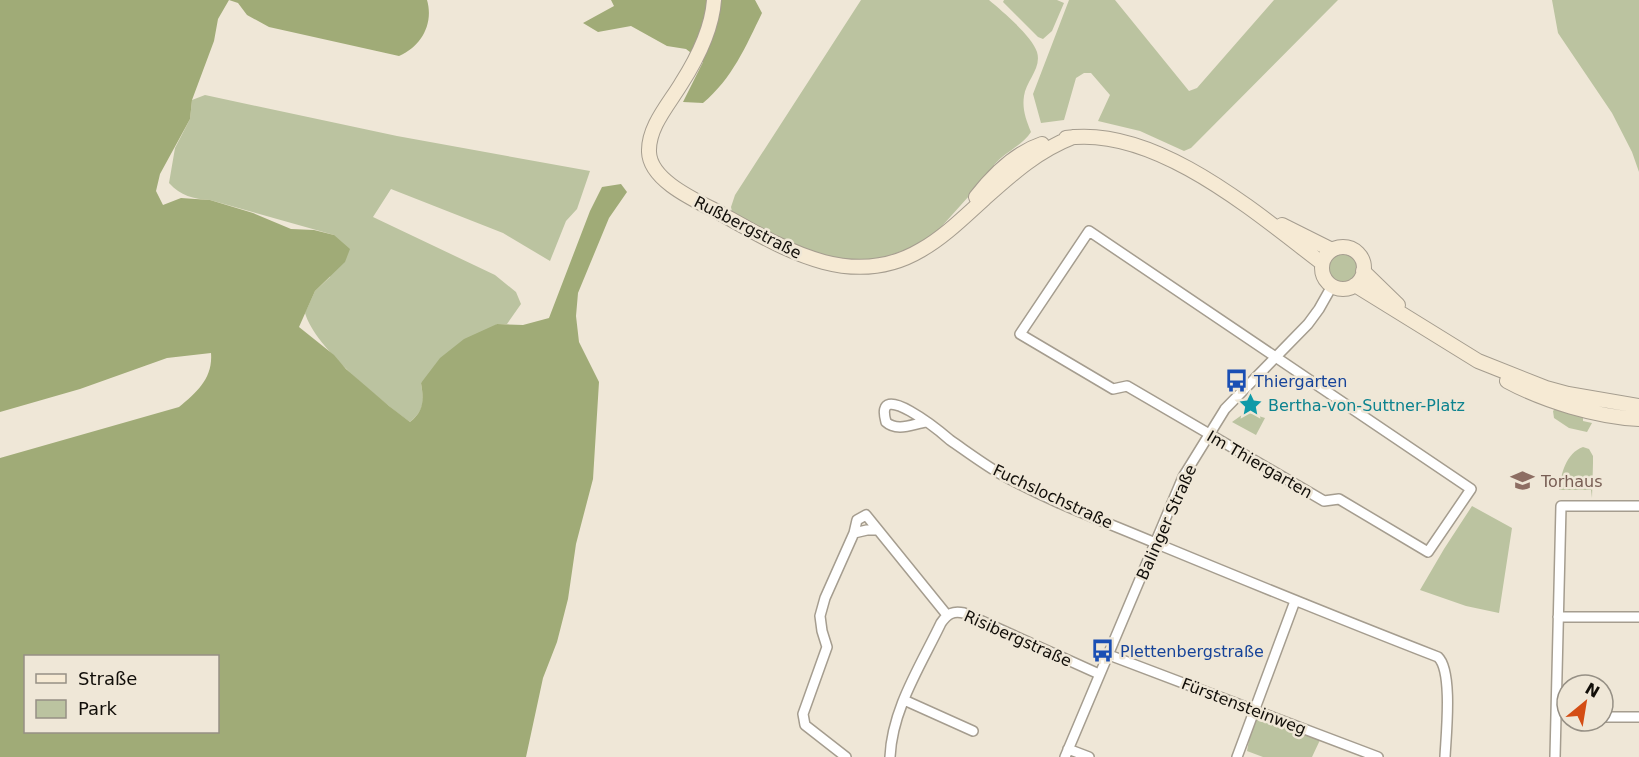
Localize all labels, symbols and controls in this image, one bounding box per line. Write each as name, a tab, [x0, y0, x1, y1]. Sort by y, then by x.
street label: Rußbergstraße	[691, 192, 805, 263]
bus stop icon: Thiergarten	[1223, 368, 1249, 394]
place label: Thiergarten	[1253, 372, 1347, 391]
place icon: Bertha-von-Suttner-Platz	[1237, 392, 1263, 418]
place label: Bertha-von-Suttner-Platz	[1268, 396, 1465, 415]
street label: Im Thiergarten	[1204, 427, 1316, 502]
street label: Fuchslochstraße	[990, 460, 1116, 532]
street label: Balinger Straße	[1133, 462, 1200, 583]
school or university icon: Torhaus	[1510, 468, 1536, 494]
place label: Torhaus	[1540, 472, 1603, 491]
street label: Risibergstraße	[961, 606, 1075, 671]
bus stop icon: Plettenbergstraße	[1089, 638, 1115, 664]
place label: Plettenbergstraße	[1120, 642, 1264, 661]
legend	[24, 655, 219, 733]
text: Straße	[78, 668, 137, 689]
north arrow	[1555, 673, 1615, 733]
street label: Fürstensteinweg	[1179, 674, 1309, 739]
text: N	[1582, 679, 1603, 702]
text: Park	[78, 698, 117, 719]

